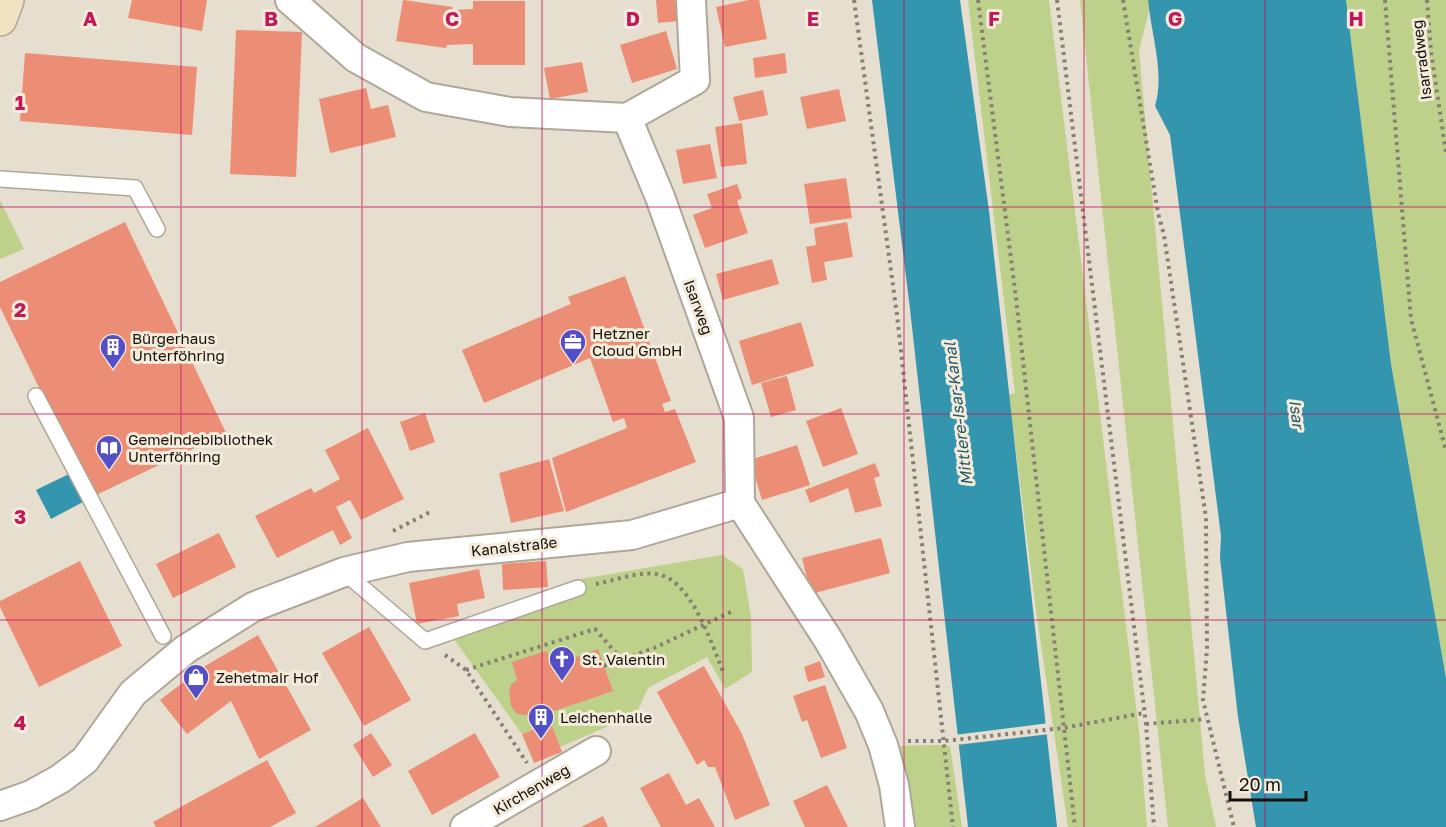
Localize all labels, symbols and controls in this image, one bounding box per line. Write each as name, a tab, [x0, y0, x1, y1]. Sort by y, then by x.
text: A	[83, 6, 97, 30]
text: B	[264, 6, 278, 30]
text: C	[445, 6, 459, 30]
text: D	[626, 6, 640, 30]
text: E	[807, 6, 819, 30]
text: F	[988, 6, 1000, 30]
text: G	[1168, 6, 1182, 30]
text: H	[1348, 6, 1364, 30]
street label: Isarradweg	[1407, 19, 1435, 101]
text: 1	[15, 90, 25, 114]
street label: Isarweg	[681, 277, 717, 337]
text: 2	[14, 297, 26, 321]
place label: Hetzner Cloud GmbH	[592, 324, 682, 359]
office icon: Hetzner Cloud GmbH	[558, 327, 588, 365]
place label: Bürgerhaus Unterföhring	[132, 329, 225, 364]
building icon: Bürgerhaus Unterföhring	[98, 332, 128, 370]
water label: Mittlere-Isar-Kanal	[939, 340, 977, 487]
water label: Isar	[1285, 398, 1309, 432]
place label: Gemeindebibliothek Unterföhring	[128, 430, 274, 465]
library icon: Gemeindebibliothek Unterföhring	[94, 433, 124, 471]
text: 3	[14, 504, 26, 528]
street label: Kanalstraße	[470, 532, 558, 559]
church icon: St. Valentin	[547, 644, 577, 682]
place label: St. Valentin	[582, 650, 665, 668]
shop icon: Zehetmair Hof	[181, 662, 211, 700]
place label: Zehetmair Hof	[216, 668, 319, 686]
building icon: Leichenhalle	[526, 702, 556, 740]
place label: Leichenhalle	[560, 708, 653, 726]
text: 4	[14, 710, 26, 734]
street label: Kirchenweg	[490, 760, 572, 818]
scale bar	[1230, 764, 1306, 802]
text: 20 m	[1239, 773, 1281, 795]

